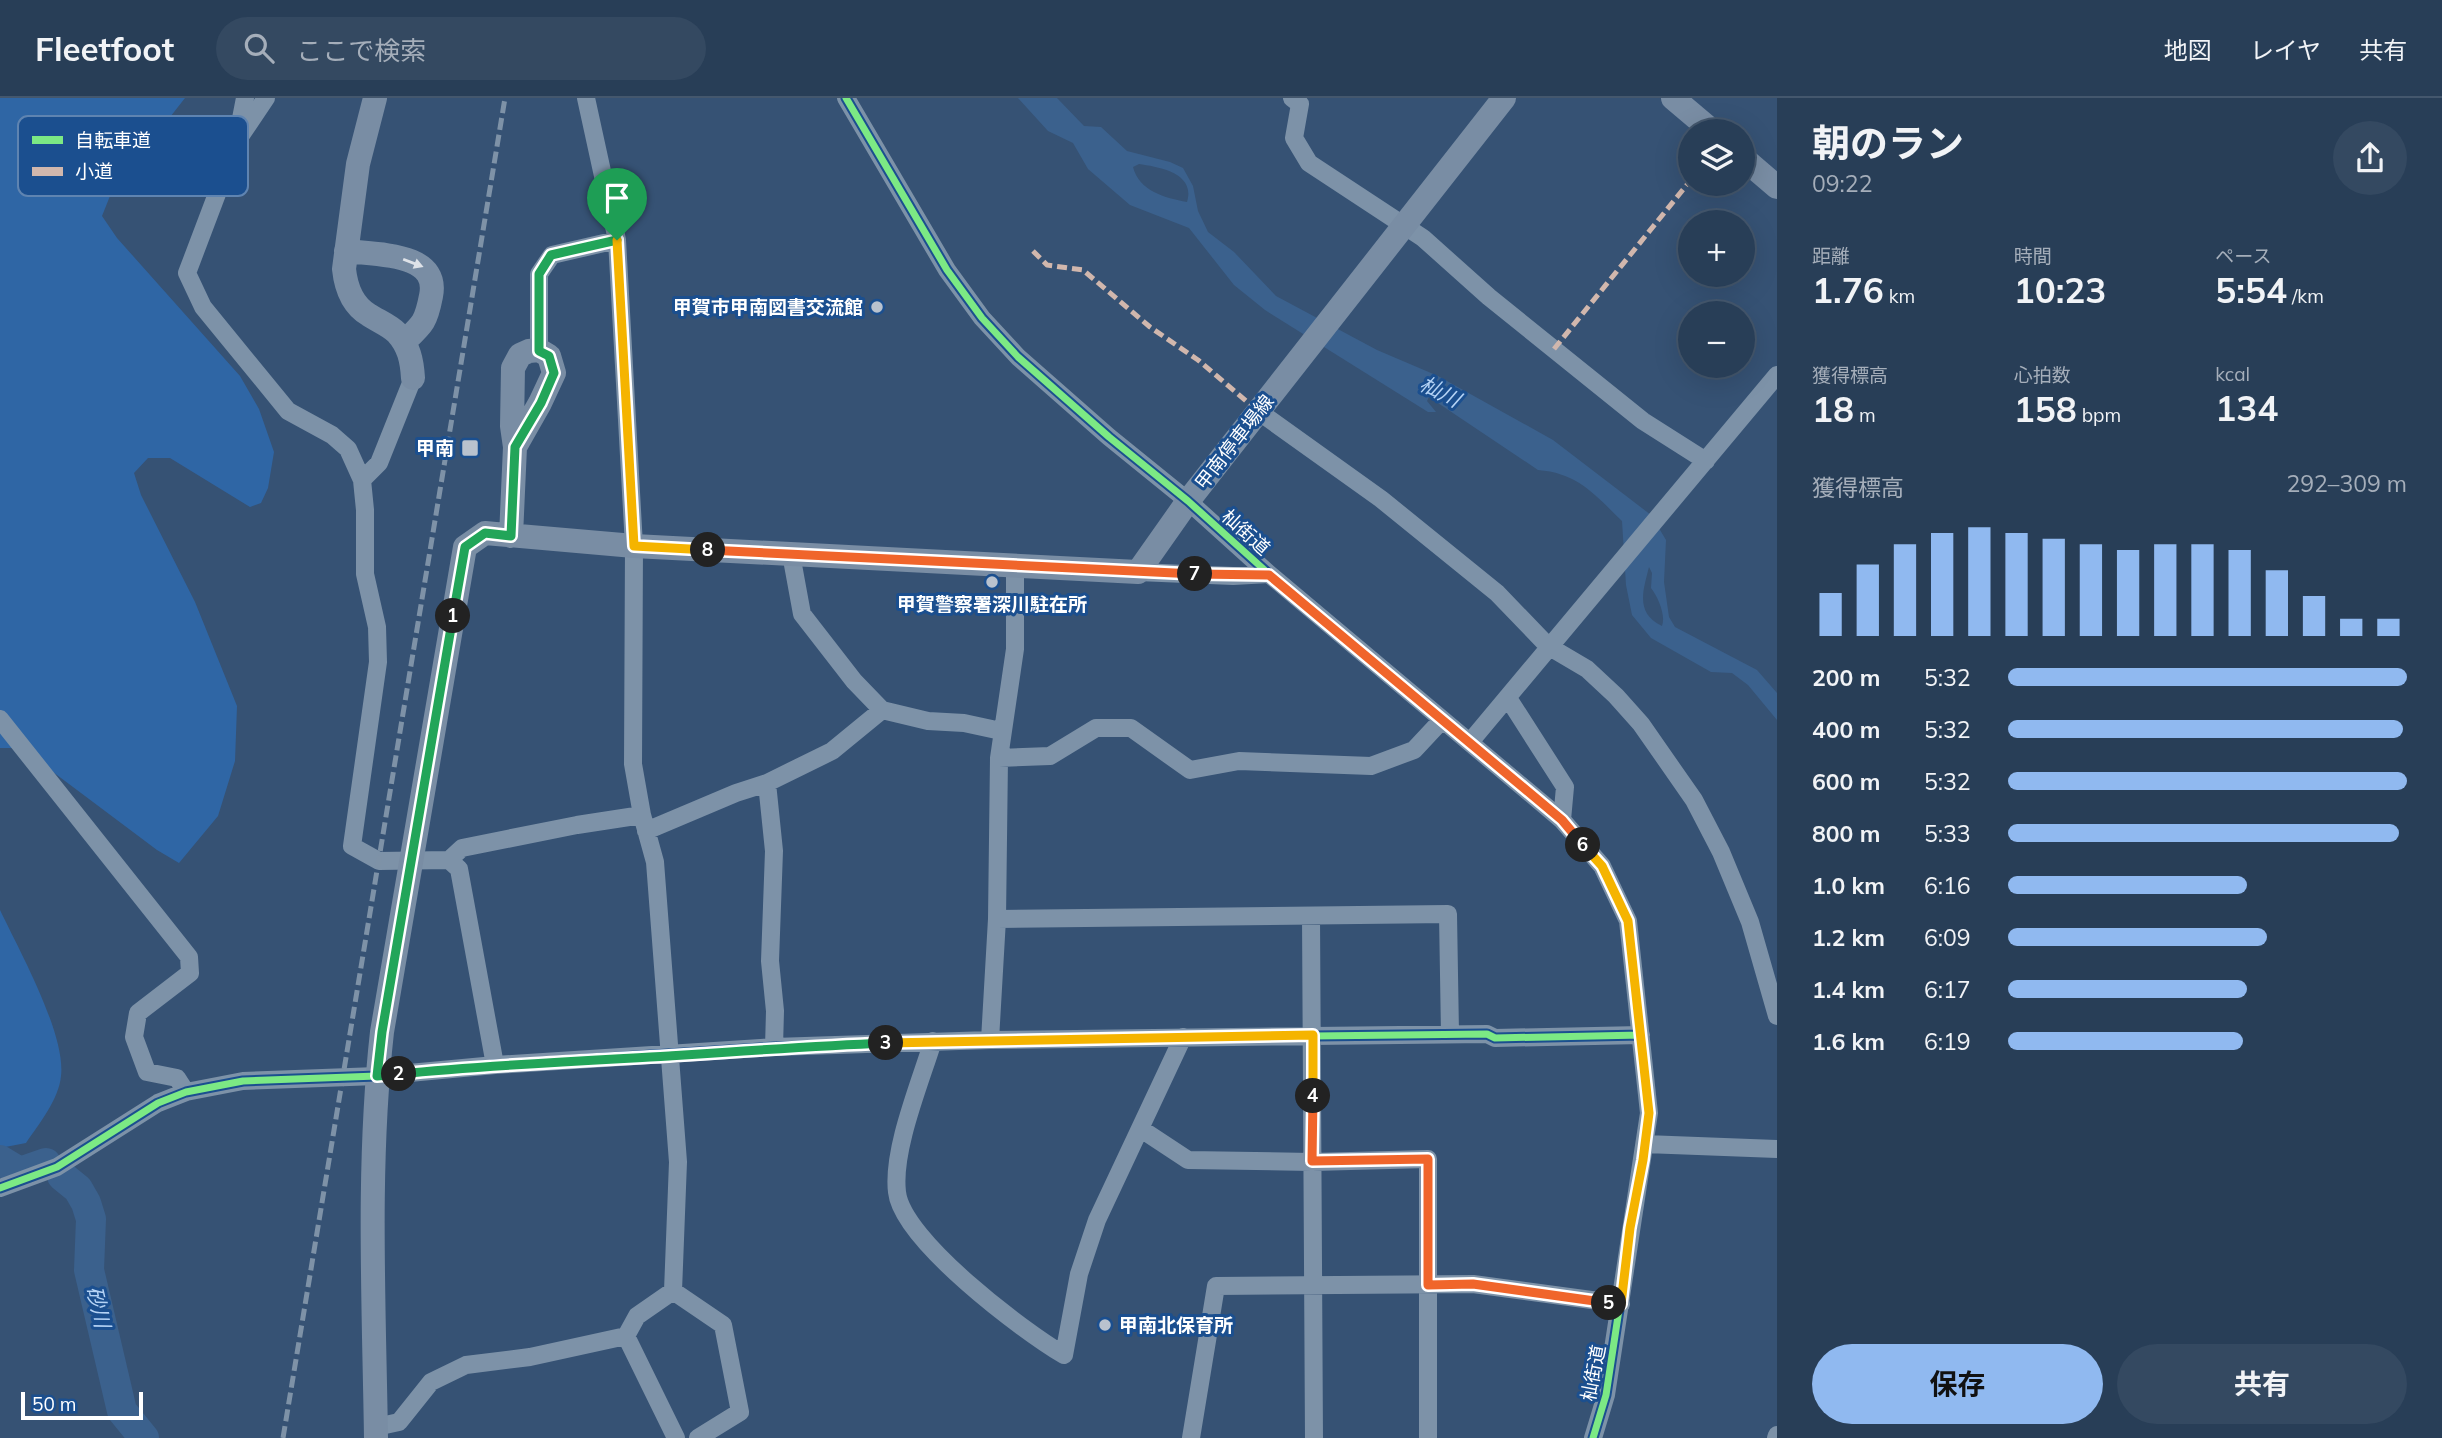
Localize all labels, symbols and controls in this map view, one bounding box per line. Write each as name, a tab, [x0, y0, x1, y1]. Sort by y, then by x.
search box	[216, 17, 706, 80]
text: Fleetfoot	[35, 28, 174, 69]
icon: search	[240, 29, 278, 67]
text: ここで検索	[296, 34, 426, 67]
text: 地図	[2164, 35, 2212, 65]
text: レイヤ	[2250, 35, 2321, 65]
text: 共有	[2359, 35, 2407, 65]
legend	[18, 116, 248, 196]
map controls	[1678, 119, 1755, 378]
button: layers	[1678, 119, 1755, 196]
text: 朝のラン	[1812, 119, 1964, 167]
button: share	[2333, 121, 2407, 195]
text: 自転車道	[75, 128, 151, 152]
text: 小道	[75, 159, 113, 183]
pin	[587, 168, 647, 240]
text: 09:22	[1812, 169, 1872, 198]
icon: arrive	[598, 179, 636, 217]
button: +	[1678, 210, 1755, 287]
text: 距離	[1812, 244, 1850, 268]
text: 時間	[2014, 244, 2052, 268]
text: ペース	[2215, 244, 2271, 268]
one-way arrow	[403, 258, 424, 269]
text: 1.76	[1812, 268, 1884, 312]
text: 10:23	[2014, 268, 2106, 312]
text: 5:54	[2215, 268, 2287, 312]
text: km	[1884, 284, 1915, 308]
text: /km	[2287, 284, 2324, 308]
place label: 甲賀市甲南図書交流館	[673, 295, 863, 319]
marker: 甲賀市甲南図書交流館	[869, 299, 885, 315]
button: −	[1678, 301, 1755, 378]
text: kcal	[2215, 362, 2250, 386]
text: 獲得標高	[1812, 363, 1888, 387]
text: 心拍数	[2014, 363, 2071, 387]
water label: 杣川	[1416, 370, 1467, 413]
text: 134	[2215, 386, 2278, 430]
text: 18	[1812, 387, 1854, 431]
text: 158	[2014, 387, 2077, 431]
street label: 甲南停車場線	[1189, 390, 1279, 494]
text: m	[1854, 403, 1876, 427]
text: bpm	[2077, 403, 2121, 427]
place label: 甲南	[416, 436, 454, 460]
marker: 甲南	[460, 438, 480, 458]
text: 292–309 m	[2286, 469, 2407, 498]
text: 獲得標高	[1812, 473, 1904, 502]
street label: 杣街道	[1217, 504, 1275, 560]
pin: 8	[690, 532, 726, 568]
text: 8	[702, 537, 713, 561]
pin: 7	[1178, 556, 1212, 592]
text: 7	[1189, 561, 1200, 585]
marker: 甲賀警察署深川駐在所	[984, 574, 1000, 590]
place label: 甲賀警察署深川駐在所	[897, 592, 1087, 616]
pin: 1	[435, 598, 470, 634]
text: 1	[447, 603, 458, 627]
text: 200 m	[1812, 663, 1880, 692]
text: 5:32	[1924, 663, 1971, 692]
text: 400 m	[1812, 715, 1880, 744]
text: 5:32	[1924, 715, 1971, 744]
text: 600 m	[1812, 767, 1880, 796]
text: 5:32	[1924, 767, 1971, 796]
text: 800 m	[1812, 819, 1880, 848]
text: 5:33	[1924, 819, 1971, 848]
pin: 6	[1566, 828, 1600, 862]
text: 6	[1577, 832, 1588, 856]
text: 1.0 km	[1812, 871, 1885, 900]
text: 6:16	[1924, 871, 1971, 900]
text: 1.2 km	[1812, 923, 1885, 952]
text: 6:09	[1924, 923, 1971, 952]
text: 1.4 km	[1812, 975, 1885, 1004]
text: 6:17	[1924, 975, 1971, 1004]
pin: 3	[868, 1026, 903, 1060]
text: 1.6 km	[1812, 1027, 1885, 1056]
text: 6:19	[1924, 1027, 1971, 1056]
text: 3	[880, 1030, 891, 1054]
pin: 2	[382, 1056, 416, 1091]
text: 2	[393, 1061, 404, 1085]
pin: 4	[1296, 1079, 1330, 1114]
text: 4	[1307, 1083, 1318, 1107]
water label: 砂川	[82, 1283, 117, 1332]
pin: 5	[1592, 1286, 1626, 1320]
text: 5	[1603, 1290, 1614, 1314]
place label: 甲南北保育所	[1119, 1313, 1233, 1337]
marker: 甲南北保育所	[1097, 1317, 1113, 1333]
street label: 杣街道	[1576, 1343, 1610, 1403]
button: 保存	[1812, 1344, 2103, 1424]
button: 共有	[2117, 1344, 2407, 1424]
scale bar	[21, 1389, 144, 1421]
text: 50 m	[32, 1392, 76, 1416]

